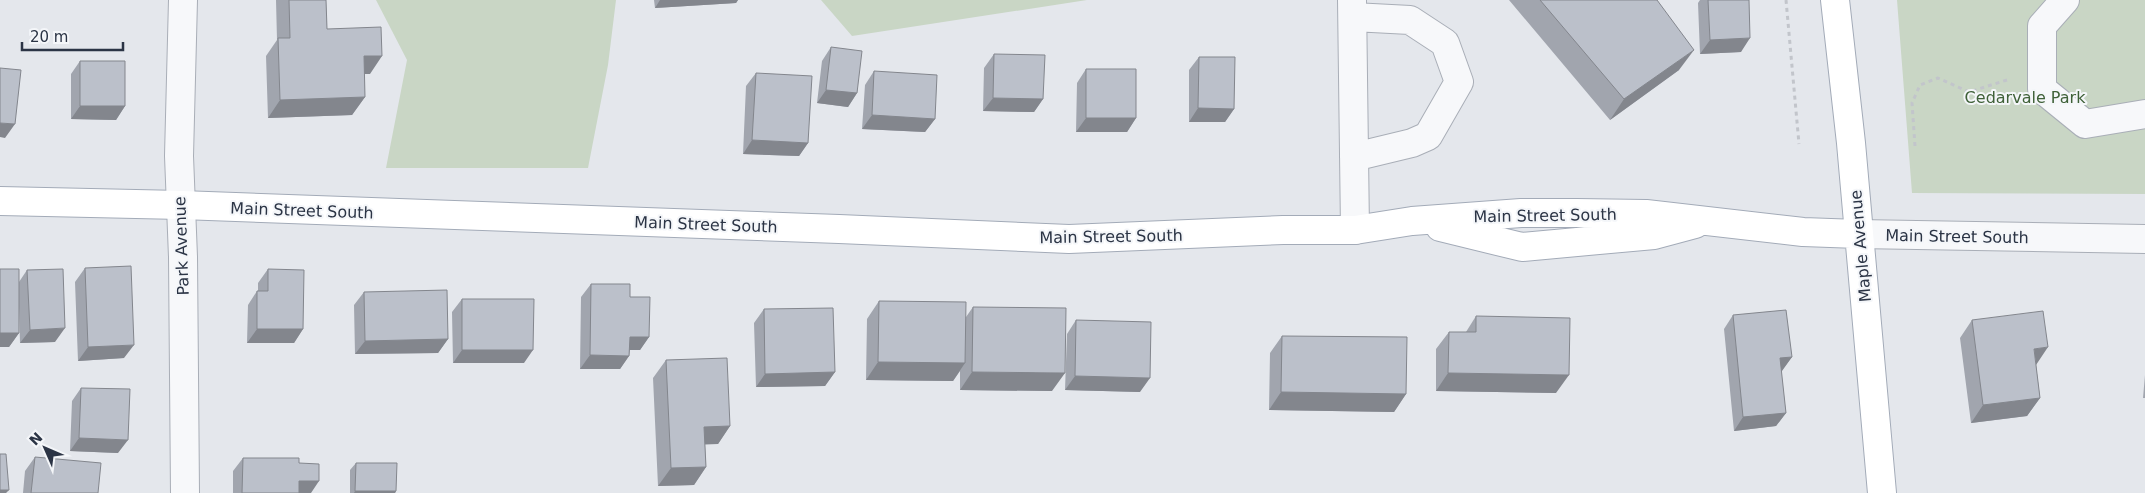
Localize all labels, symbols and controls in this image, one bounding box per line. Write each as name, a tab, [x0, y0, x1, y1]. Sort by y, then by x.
scale bar	[22, 20, 124, 52]
text: 20 m	[30, 28, 68, 46]
park label: Cedarvale Park	[1965, 88, 2086, 107]
street label: Maple Avenue	[1846, 189, 1875, 303]
street label: Park Avenue	[170, 196, 193, 296]
street label: Main Street South	[230, 199, 374, 222]
street label: Main Street South	[1473, 205, 1617, 226]
street label: Main Street South	[634, 213, 778, 236]
street label: Main Street South	[1039, 226, 1183, 247]
street label: Main Street South	[1885, 226, 2029, 247]
north arrow	[20, 423, 70, 473]
text: N	[26, 429, 46, 449]

